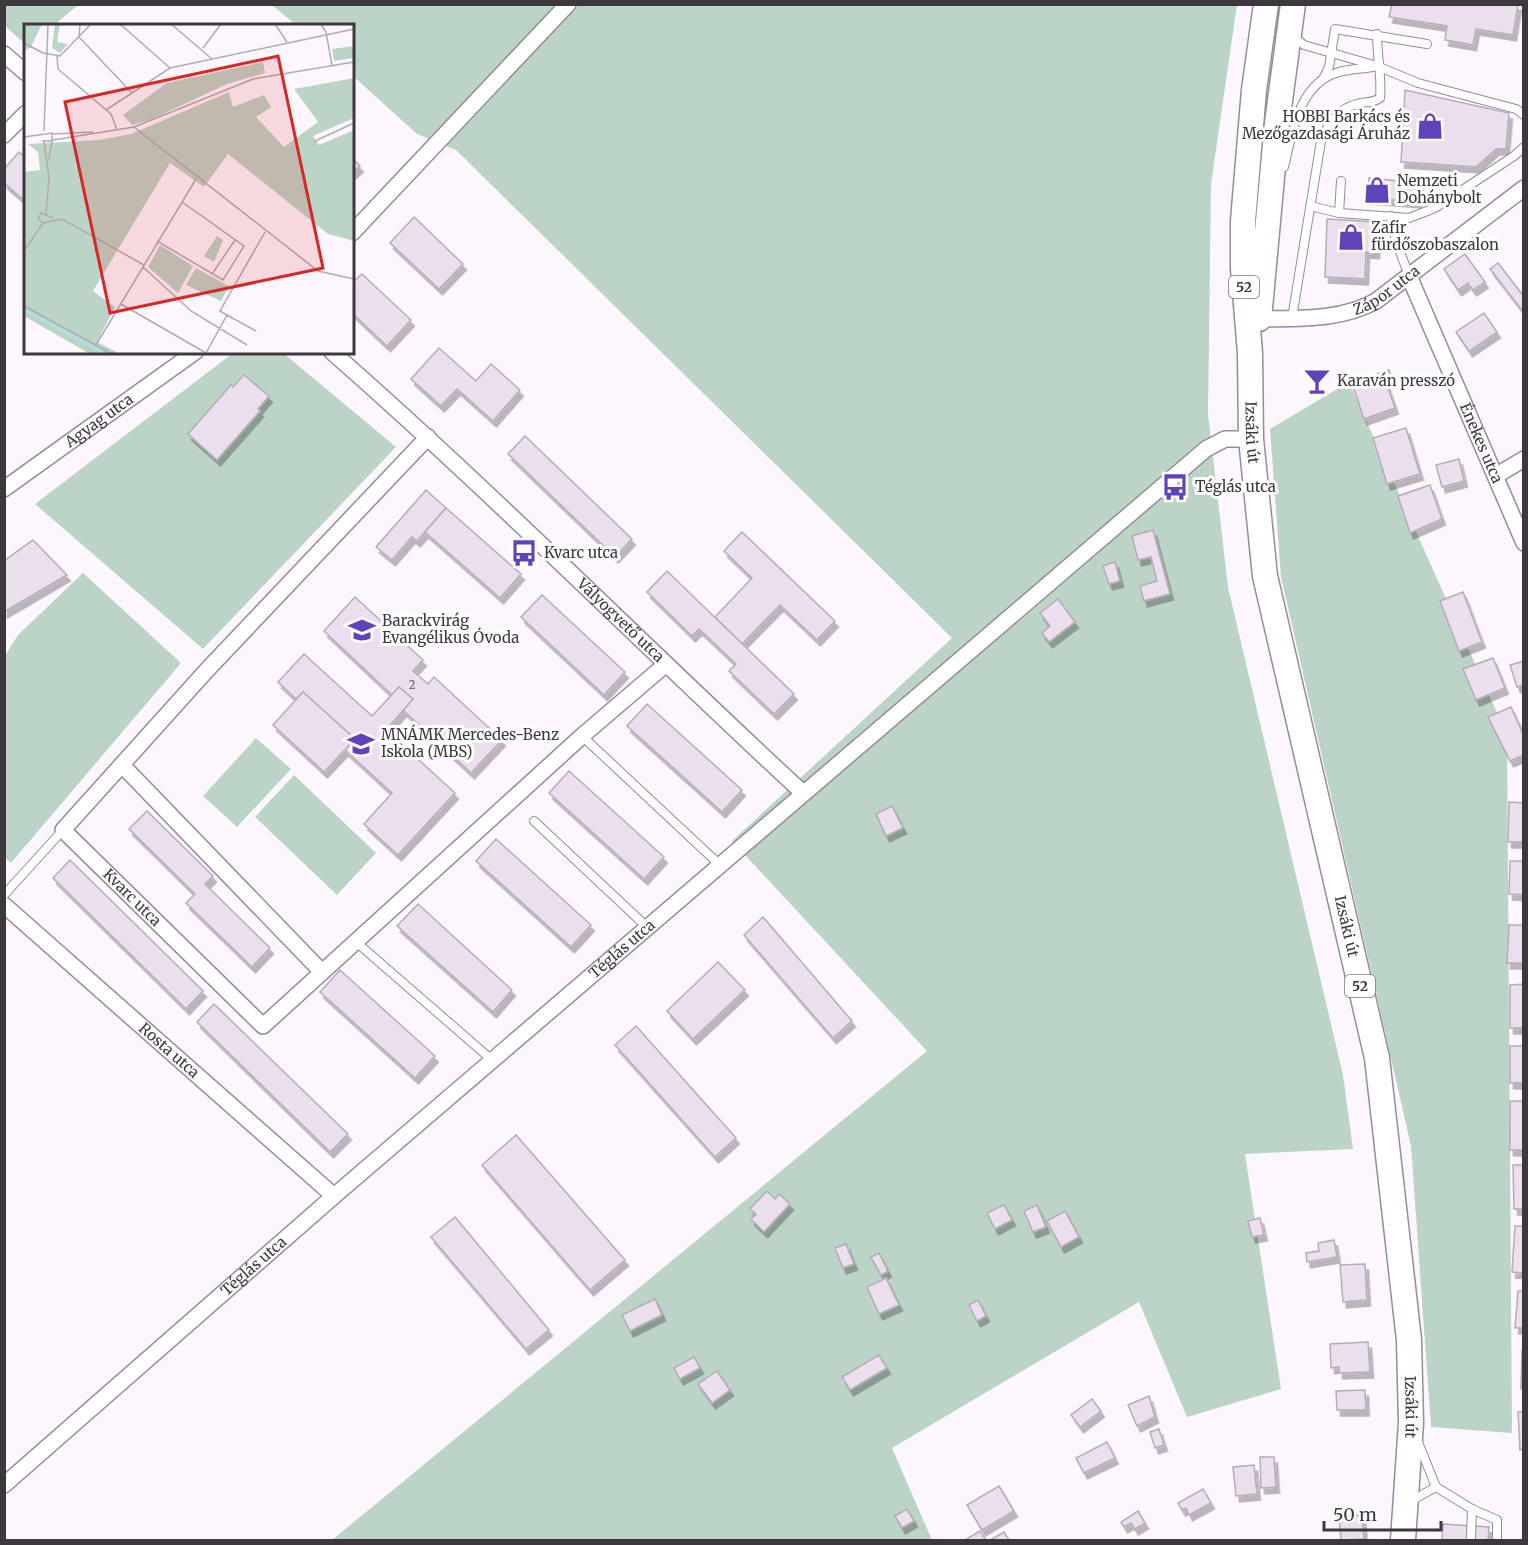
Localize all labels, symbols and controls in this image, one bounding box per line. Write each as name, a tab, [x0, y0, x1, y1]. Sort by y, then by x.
inset map	[24, 24, 354, 354]
place label: HOBBI Barkács és Mezőgazdasági Áruház	[1242, 107, 1410, 143]
shop icon: HOBBI Barkács és Mezőgazdasági Áruház	[1415, 111, 1445, 141]
place label: Nemzeti Dohánybolt	[1397, 171, 1482, 207]
shop icon: Nemzeti Dohánybolt	[1362, 175, 1392, 205]
place label: Zafir fürdőszobaszalon	[1371, 218, 1499, 254]
shop icon: Zafir fürdőszobaszalon	[1336, 222, 1366, 252]
street label: Zápor utca	[1351, 261, 1423, 319]
road number: 52	[1229, 276, 1259, 298]
bar icon: Karaván presszó	[1302, 366, 1332, 396]
place label: Karaván presszó	[1337, 371, 1455, 390]
street label: Agyag utca	[60, 389, 137, 452]
street label: Énekes utca	[1456, 399, 1507, 486]
street label: Izsáki út	[1242, 401, 1263, 465]
bus stop icon: Téglás utca	[1160, 472, 1190, 502]
place label: Téglás utca	[1195, 477, 1276, 496]
bus stop icon: Kvarc utca	[509, 538, 539, 568]
place label: Kvarc utca	[544, 543, 618, 562]
street label: Vályogvető utca	[573, 573, 668, 666]
place label: Barackvirág Evangélikus Óvoda	[382, 611, 519, 647]
school or university icon: Barackvirág Evangélikus Óvoda	[347, 615, 377, 645]
house number: 2	[408, 677, 416, 692]
place label: MNÁMK Mercedes-Benz Iskola (MBS)	[381, 724, 559, 761]
school or university icon: MNÁMK Mercedes-Benz Iskola (MBS)	[346, 729, 376, 759]
street label: Kvarc utca	[99, 865, 165, 930]
street label: Izsáki út	[1331, 894, 1363, 959]
street label: Téglás utca	[585, 915, 659, 982]
road number: 52	[1345, 975, 1375, 997]
street label: Rosta utca	[135, 1018, 204, 1082]
street label: Téglás utca	[217, 1232, 290, 1300]
street label: Izsáki út	[1401, 1376, 1421, 1439]
scale bar	[1324, 1494, 1441, 1532]
text: 50 m	[1333, 1503, 1377, 1526]

